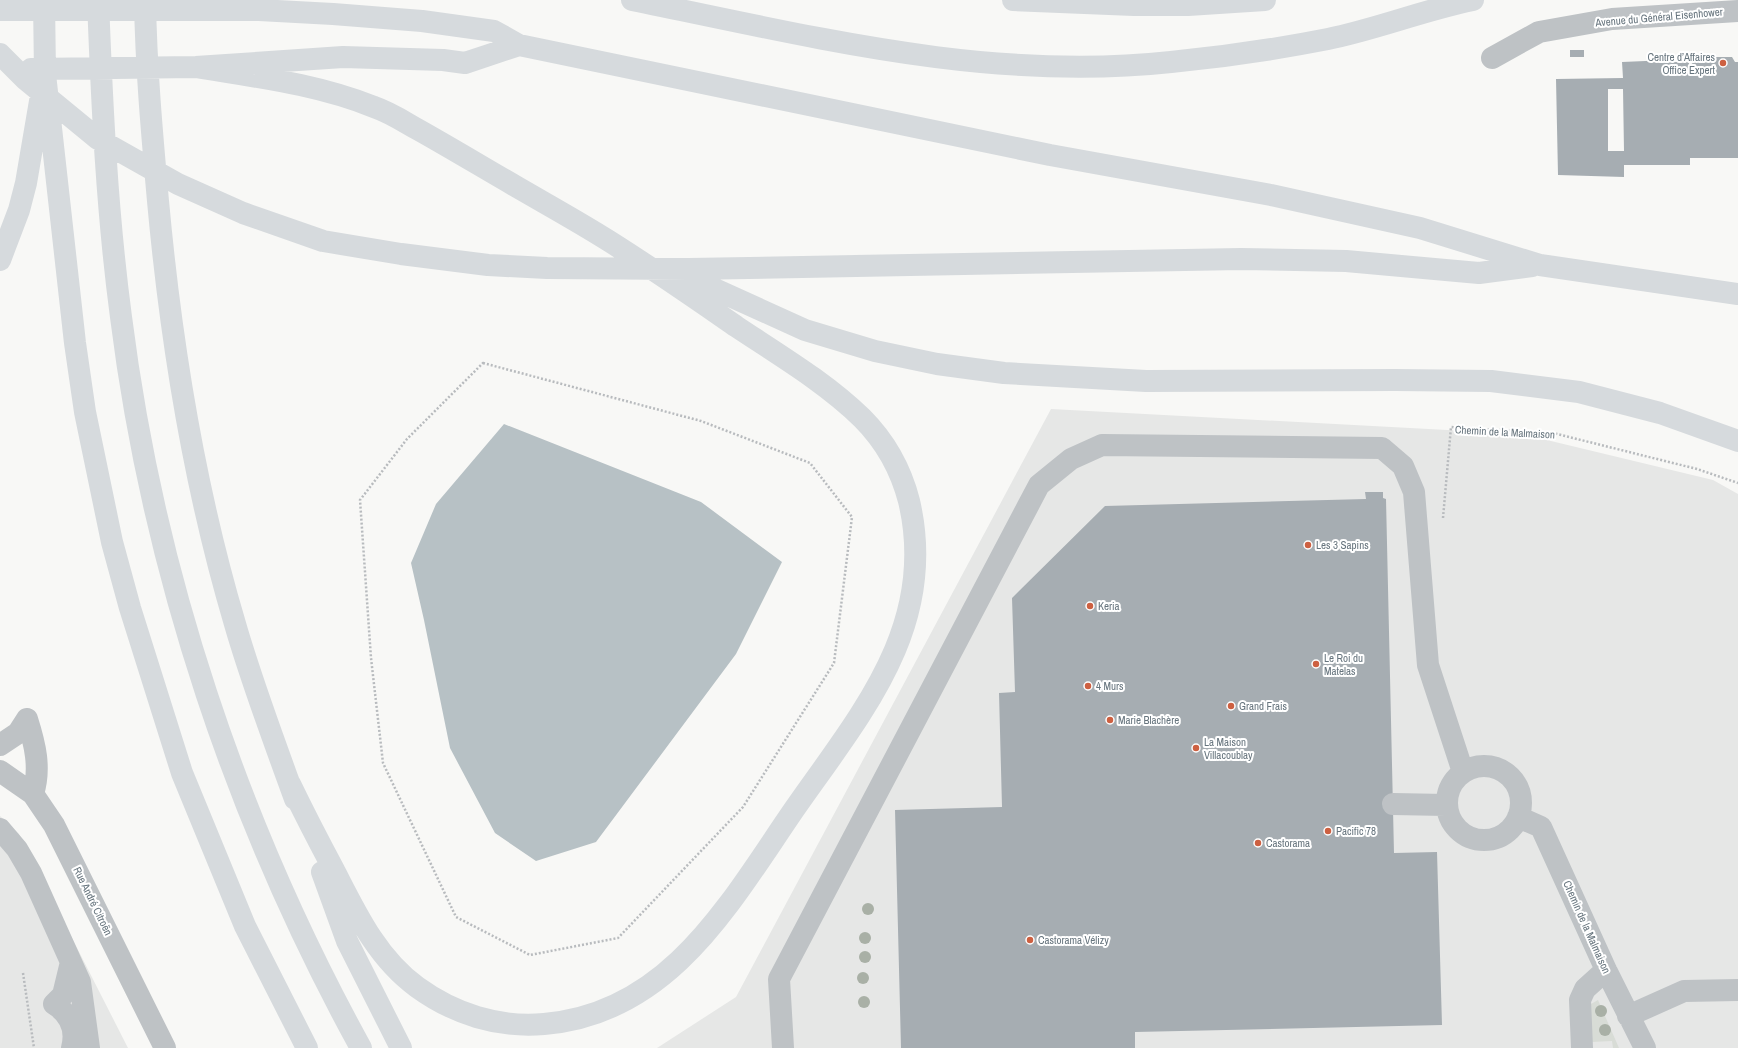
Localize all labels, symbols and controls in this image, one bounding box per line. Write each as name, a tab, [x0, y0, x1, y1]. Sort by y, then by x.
street label: Avenue du Général Eisenhower	[1594, 4, 1723, 30]
place label: Centre d’Affaires Office Expert	[1647, 50, 1715, 77]
marker: Centre d’Affaires Office Expert	[1718, 58, 1728, 68]
street label: Chemin de la Malmaison	[1455, 422, 1555, 442]
place label: Les 3 Sapins	[1316, 538, 1369, 552]
marker: Les 3 Sapins	[1303, 540, 1313, 550]
place label: Keria	[1098, 599, 1120, 613]
marker: Keria	[1085, 601, 1095, 611]
place label: Le Roi du Matelas	[1324, 651, 1363, 678]
marker: Le Roi du Matelas	[1311, 659, 1321, 669]
place label: 4 Murs	[1096, 679, 1124, 693]
marker: 4 Murs	[1083, 681, 1093, 691]
place label: Grand Frais	[1239, 699, 1288, 713]
marker: Grand Frais	[1226, 701, 1236, 711]
place label: Marie Blachère	[1118, 713, 1179, 727]
marker: Marie Blachère	[1105, 715, 1115, 725]
place label: La Maison Villacoublay	[1204, 735, 1253, 762]
marker: La Maison Villacoublay	[1191, 743, 1201, 753]
place label: Pacific 78	[1336, 824, 1376, 838]
marker: Pacific 78	[1323, 826, 1333, 836]
place label: Castorama	[1266, 836, 1310, 850]
marker: Castorama	[1253, 838, 1263, 848]
street label: Rue André Citroën	[70, 864, 116, 938]
street label: Chemin de la Malmaison	[1560, 878, 1614, 976]
place label: Castorama Vélizy	[1038, 933, 1109, 947]
marker: Castorama Vélizy	[1025, 935, 1035, 945]

